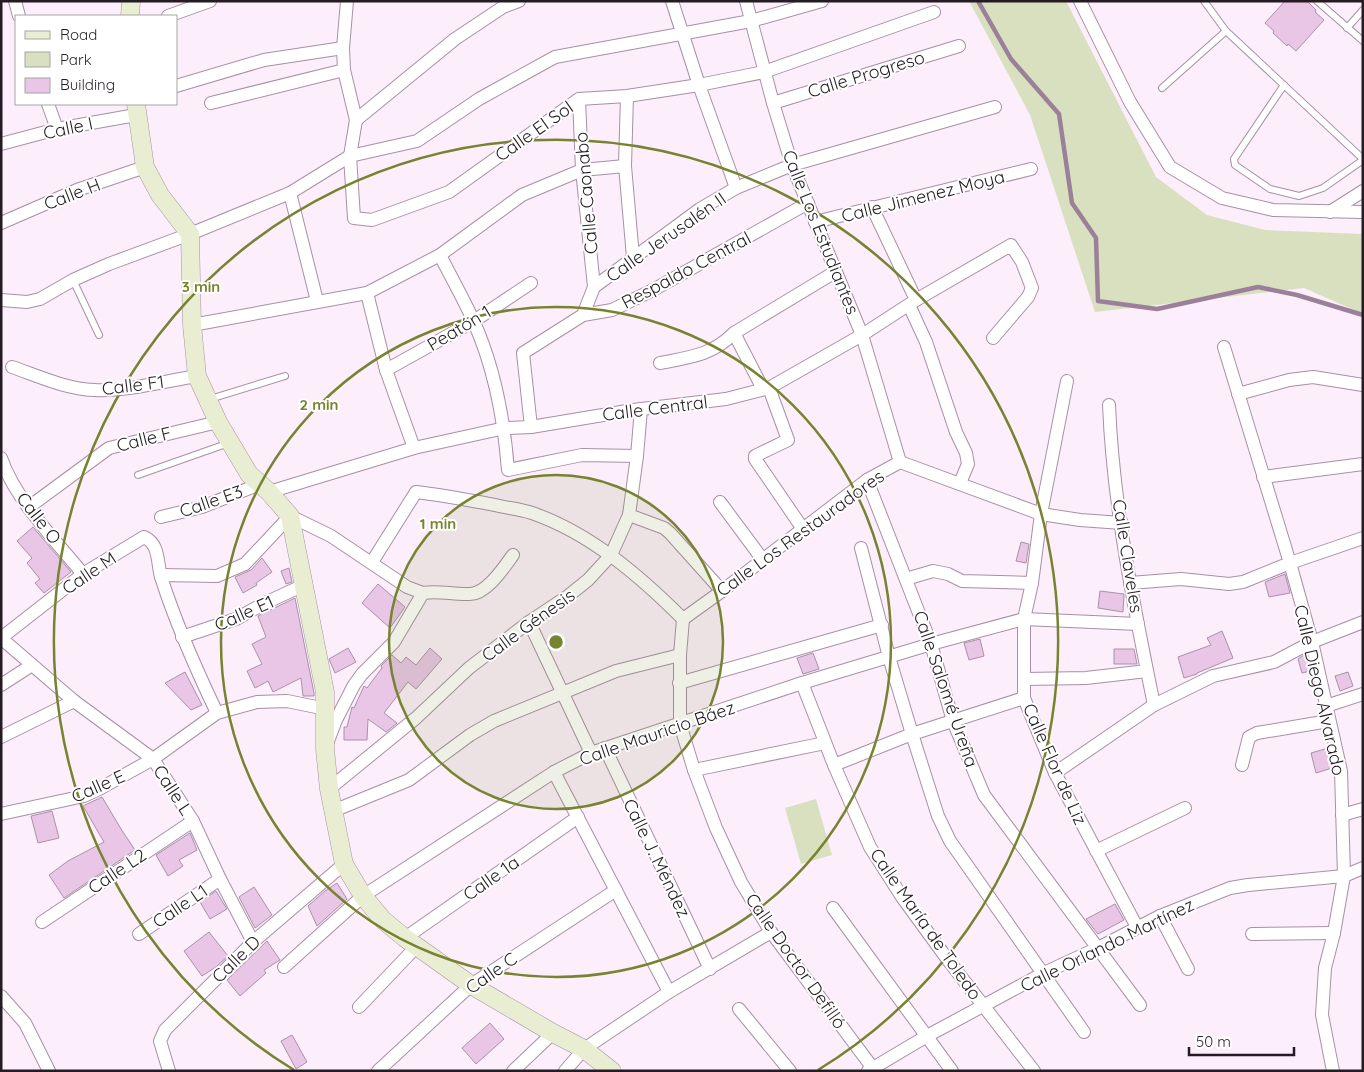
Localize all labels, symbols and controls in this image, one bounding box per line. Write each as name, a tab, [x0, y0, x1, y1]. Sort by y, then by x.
legend	[15, 15, 178, 105]
text: Road	[60, 25, 97, 44]
street label: Calle Progreso	[805, 45, 927, 103]
text: Park	[60, 50, 92, 69]
text: Building	[60, 75, 115, 94]
street label: Calle El Sol	[490, 96, 578, 166]
street label: Calle I	[41, 112, 95, 144]
street label: Calle Caonabo	[569, 131, 603, 255]
street label: Calle Los Estudiantes	[777, 146, 865, 318]
street label: Calle Jimenez Moya	[839, 165, 1007, 227]
street label: Calle H	[40, 173, 104, 215]
street label: Calle Jerusalén II	[601, 187, 731, 287]
street label: Respaldo Central	[617, 226, 755, 314]
text: 3 min	[182, 277, 220, 296]
street label: Peatón 1	[423, 300, 495, 356]
street label: Calle F1	[100, 370, 166, 400]
street label: Calle Central	[601, 390, 709, 426]
text: 2 min	[299, 395, 339, 414]
street label: Calle F	[114, 421, 174, 457]
street label: Calle Los Restauradores	[712, 464, 888, 602]
street label: Calle E3	[176, 479, 246, 523]
street label: Calle O	[12, 487, 66, 549]
street label: Calle Claveles	[1108, 498, 1148, 614]
text: 1 min	[420, 514, 456, 533]
street label: Calle M	[57, 546, 121, 600]
street label: Calle Génesis	[477, 583, 579, 667]
street label: Calle E1	[211, 590, 277, 636]
street label: Calle Diego Alvarado	[1289, 602, 1351, 778]
street label: Calle Salomé Ureña	[908, 608, 984, 770]
centre of rings	[547, 633, 565, 651]
street label: Calle Mauricio Báez	[576, 696, 738, 770]
street label: Calle Flor de Liz	[1018, 700, 1092, 828]
street label: Calle L	[148, 760, 198, 820]
street label: Calle E	[68, 764, 128, 808]
street label: Calle J. Méndez	[618, 795, 696, 921]
street label: Calle L2	[83, 843, 151, 899]
street label: Calle María de Toledo	[865, 844, 987, 1004]
street label: Calle 1a	[458, 850, 524, 906]
street label: Calle L1	[148, 879, 212, 933]
street label: Calle Doctor Defilló	[741, 889, 851, 1033]
street label: Calle Orlando Martínez	[1016, 893, 1198, 997]
street label: Calle D	[207, 930, 265, 988]
street label: Calle C	[461, 947, 521, 999]
scale bar	[1189, 1024, 1294, 1056]
text: 50 m	[1196, 1032, 1231, 1051]

